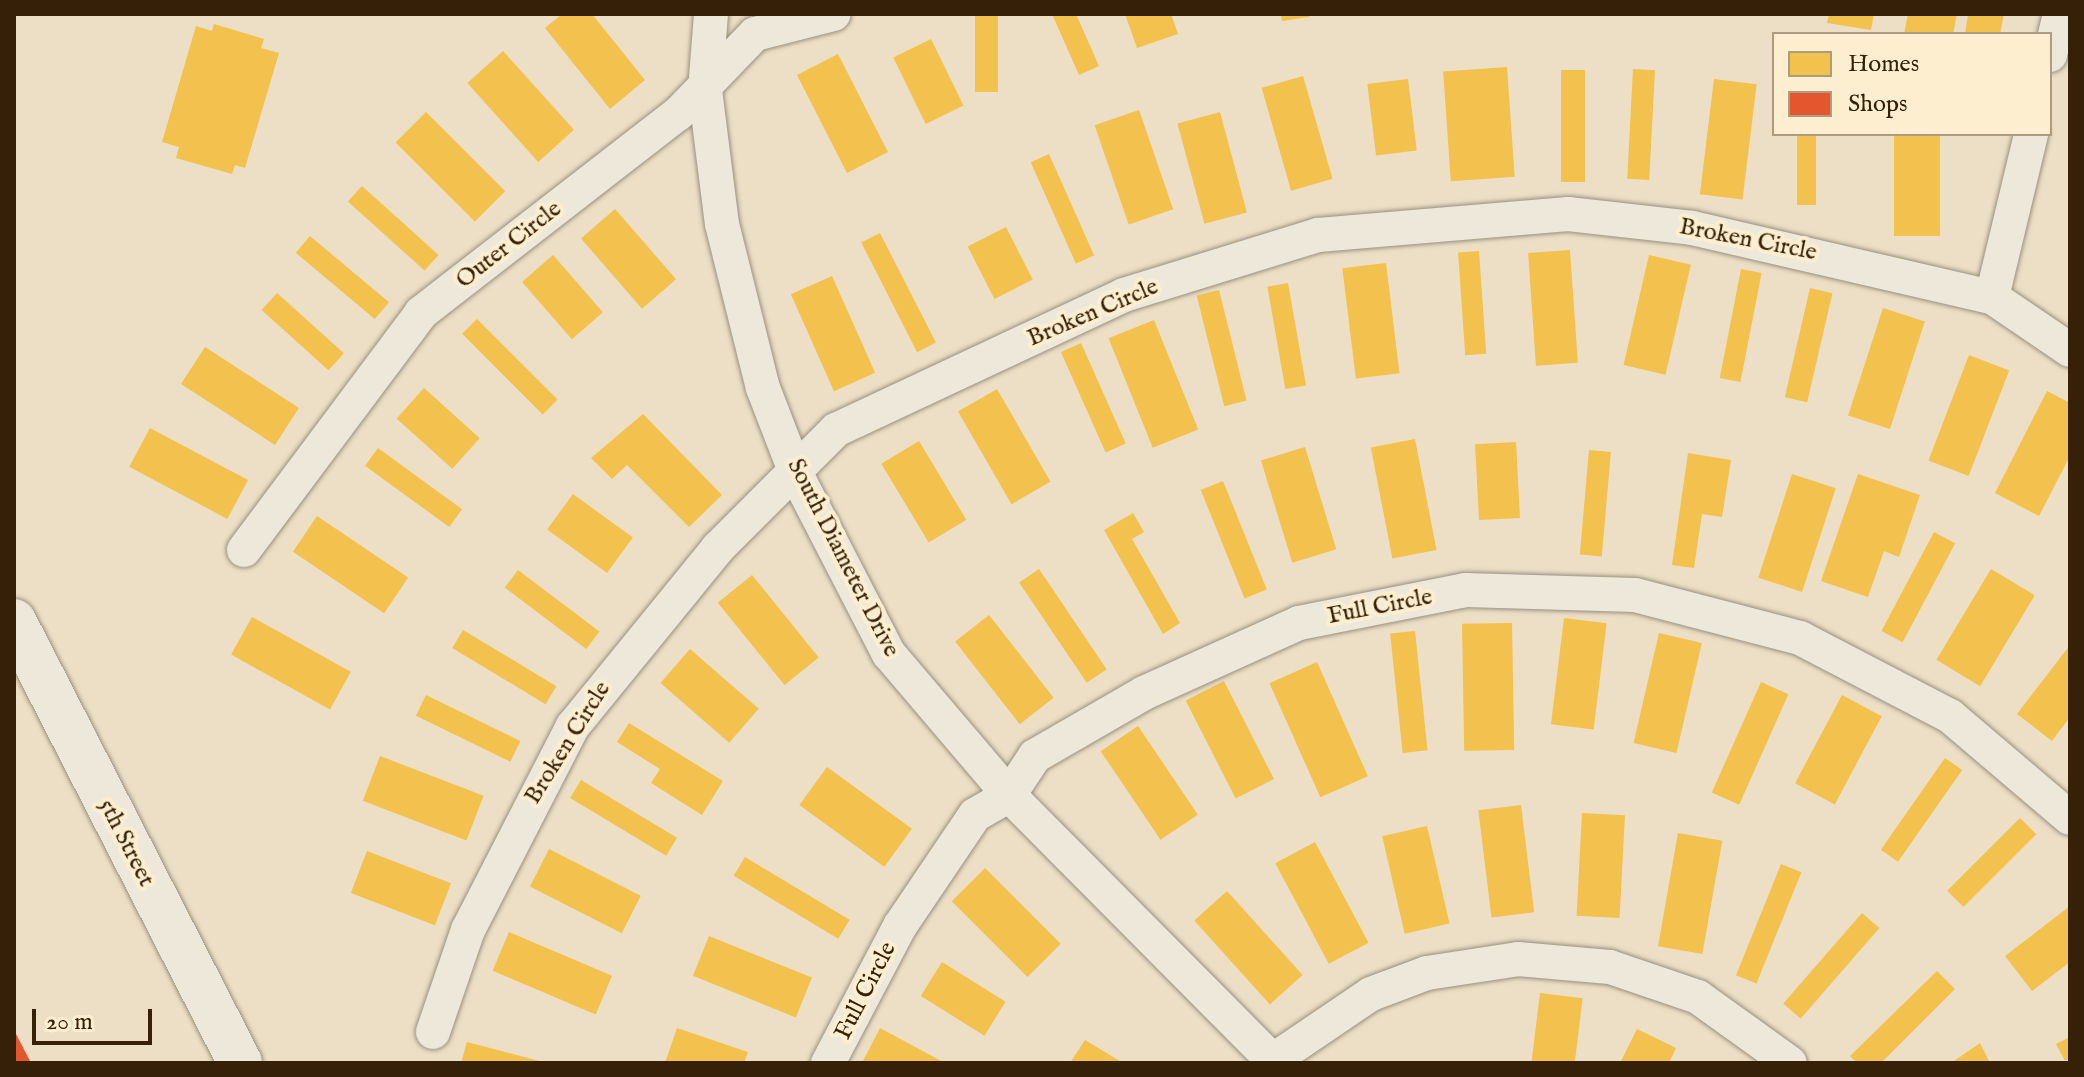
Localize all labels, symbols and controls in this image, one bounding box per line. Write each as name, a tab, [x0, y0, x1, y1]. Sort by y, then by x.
legend	[1772, 32, 2052, 136]
text: Homes	[1848, 49, 1919, 80]
text: Shops	[1848, 89, 1907, 120]
street label: Outer Circle	[451, 195, 567, 295]
street label: Broken Circle	[1677, 213, 1819, 267]
street label: Broken Circle	[1023, 273, 1163, 353]
street label: South Diameter Drive	[781, 454, 905, 662]
street label: Full Circle	[1325, 583, 1435, 631]
street label: Broken Circle	[519, 676, 617, 810]
street label: 5th Street	[92, 794, 160, 892]
street label: Full Circle	[829, 937, 903, 1045]
scale bar	[36, 993, 156, 1043]
text: 20 m	[46, 1007, 93, 1038]

